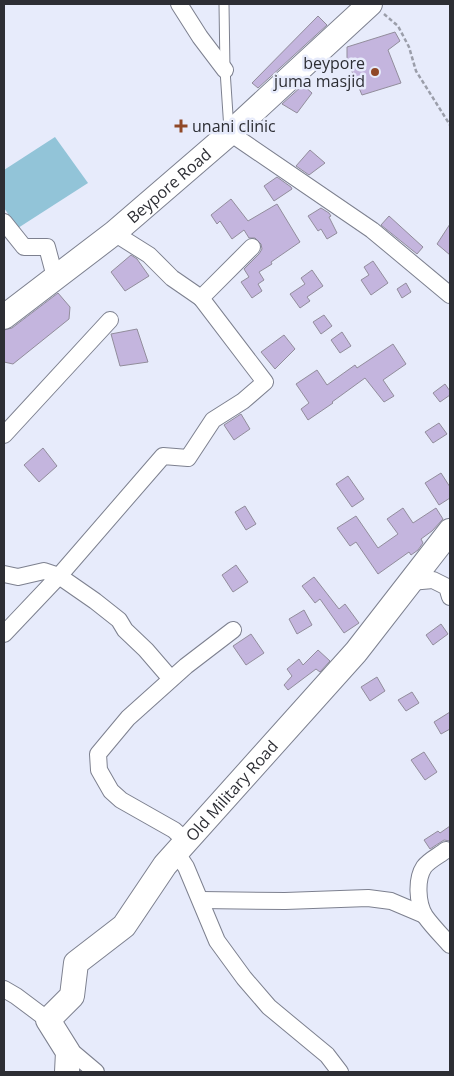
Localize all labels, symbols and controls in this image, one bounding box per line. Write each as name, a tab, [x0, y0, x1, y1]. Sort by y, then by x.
place label: beypore juma masjid	[273, 52, 365, 92]
marker: beypore juma masjid	[369, 66, 381, 78]
place label: unani clinic	[192, 115, 276, 137]
marker: unani clinic	[174, 119, 188, 133]
street label: Beypore Road	[122, 143, 216, 228]
street label: Old Military Road	[181, 735, 283, 846]

